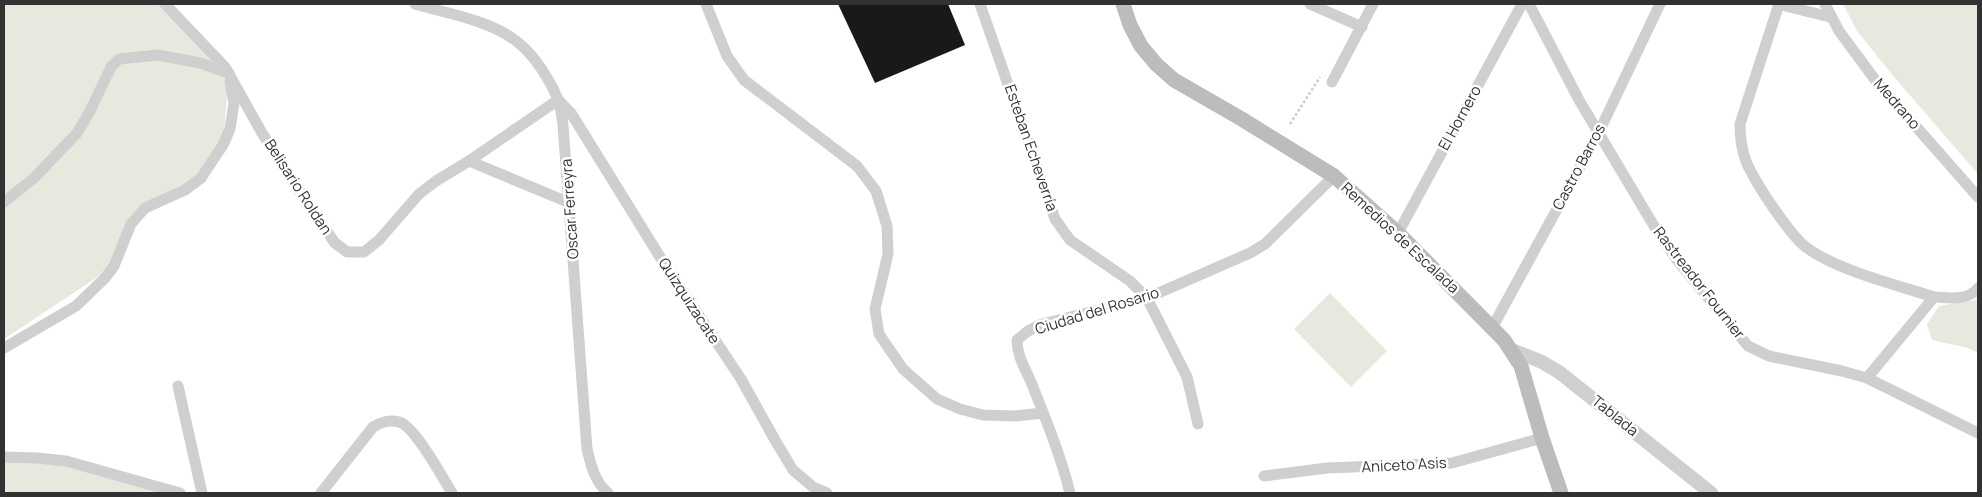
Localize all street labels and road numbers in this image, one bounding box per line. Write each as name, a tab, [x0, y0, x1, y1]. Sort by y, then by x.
street label: Medrano	[1869, 74, 1926, 134]
street label: El Hornero	[1433, 81, 1486, 154]
street label: Esteban Echeverría	[1000, 82, 1063, 214]
street label: Castro Barros	[1547, 120, 1610, 214]
street label: Belisario Roldan	[260, 135, 337, 239]
street label: Oscar Ferreyra	[556, 158, 583, 260]
street label: Remedios de Escalada	[1337, 177, 1464, 298]
street label: Rastreador Fournier	[1649, 222, 1750, 344]
street label: Quizquizacate	[654, 254, 725, 348]
street label: Ciudad del Rosario	[1032, 282, 1162, 339]
street label: Tablada	[1588, 390, 1643, 441]
street label: Aniceto Asis	[1361, 452, 1447, 477]

